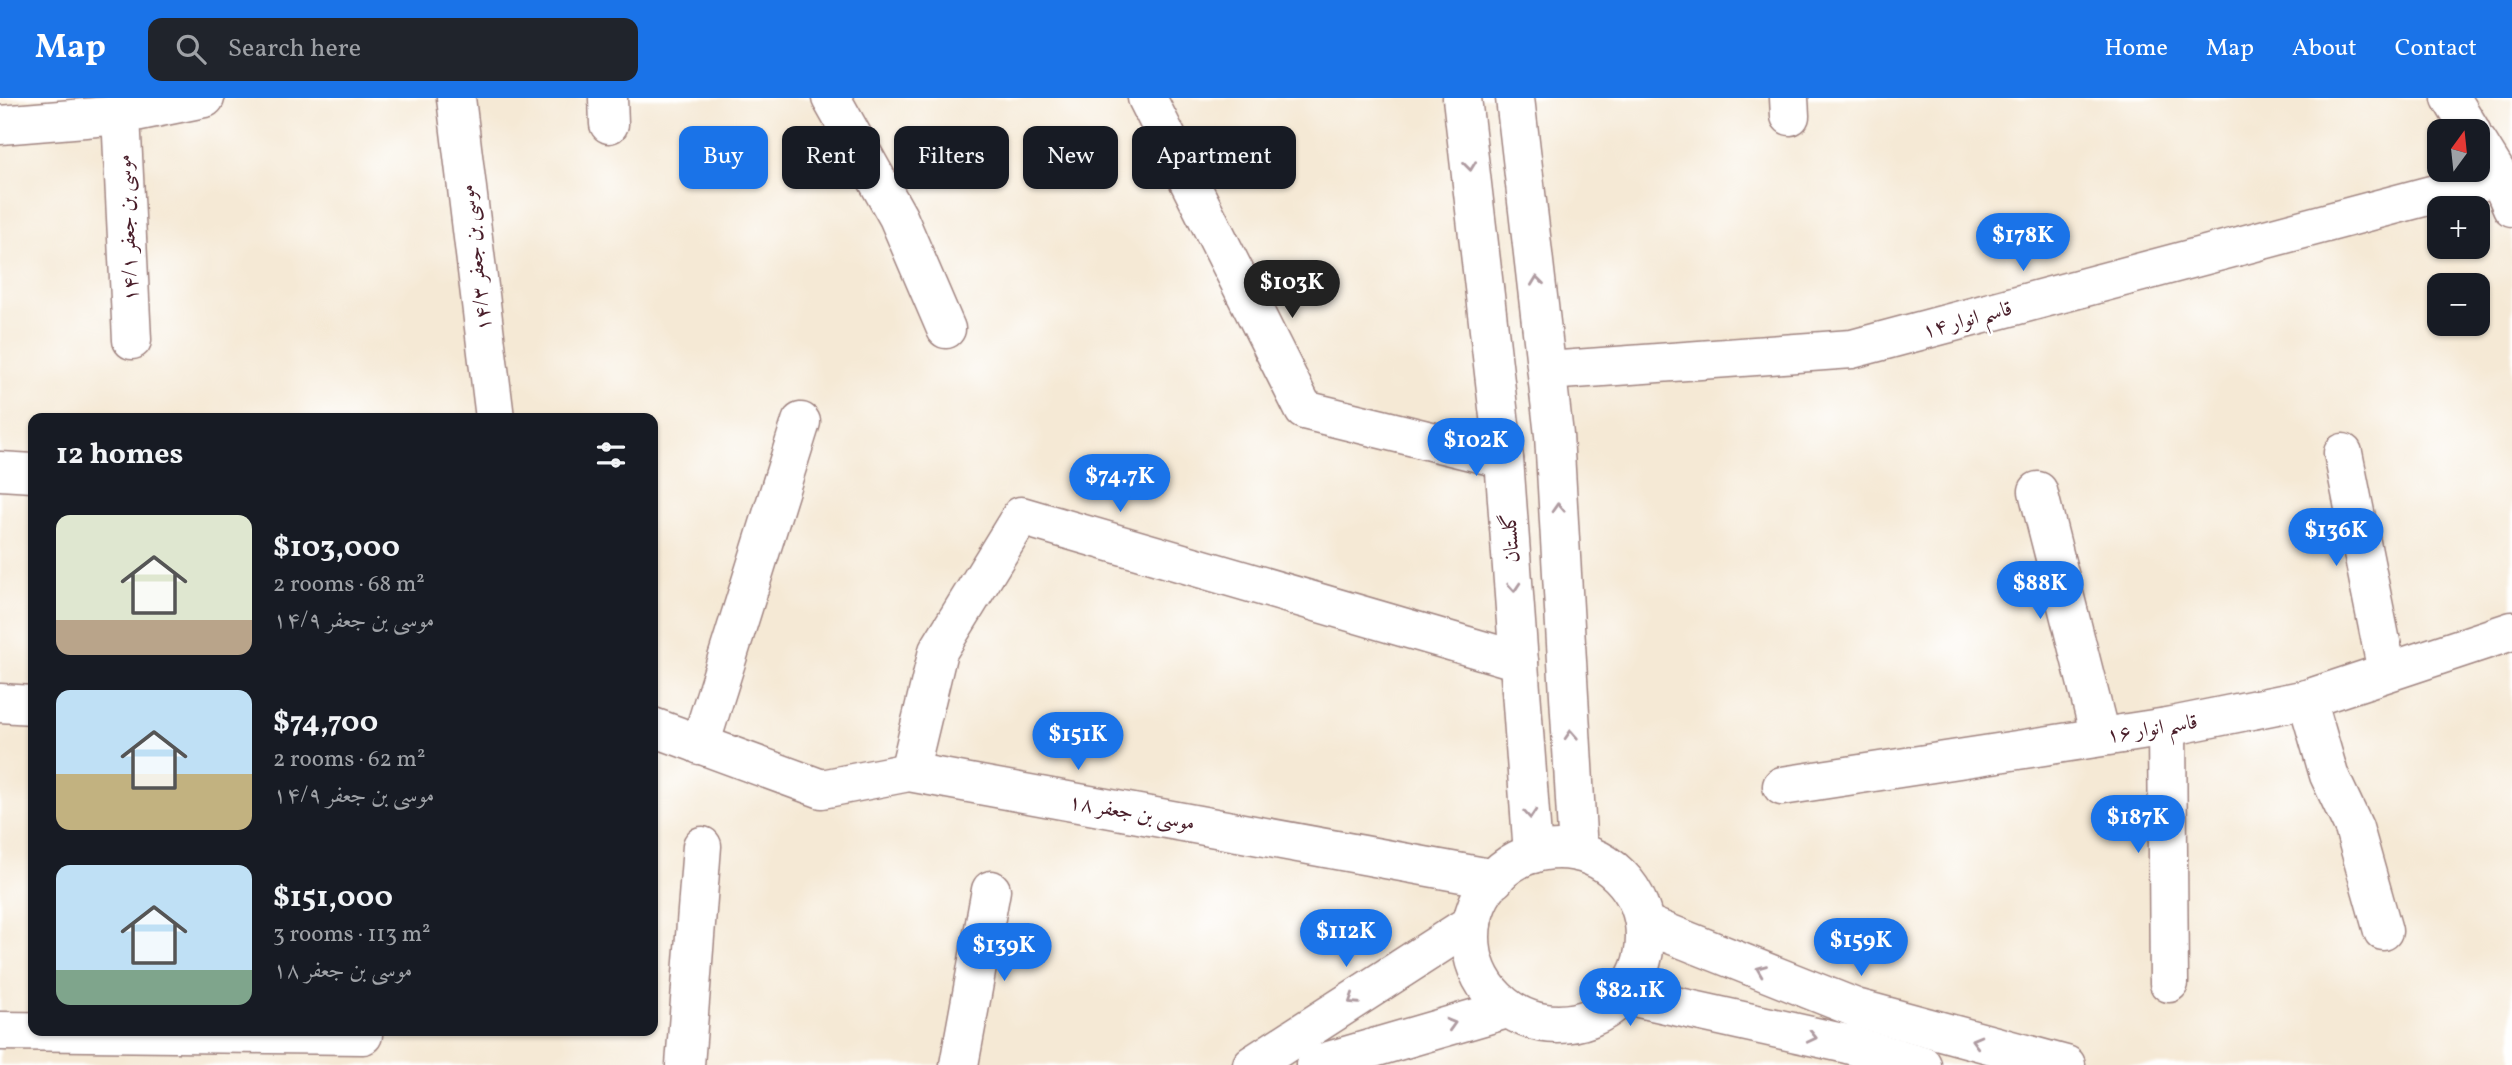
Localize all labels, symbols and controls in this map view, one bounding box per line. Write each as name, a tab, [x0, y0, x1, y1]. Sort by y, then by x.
search box	[148, 18, 638, 81]
text: Map	[35, 26, 106, 72]
icon: search	[172, 30, 210, 68]
text: Search here	[228, 31, 361, 67]
text: Home	[2104, 32, 2168, 66]
text: Map	[2206, 32, 2254, 66]
text: About	[2292, 32, 2357, 66]
text: Contact	[2395, 32, 2477, 66]
north arrow	[2427, 119, 2490, 182]
map controls	[2427, 119, 2490, 336]
chip: Buy	[679, 126, 768, 189]
chip: Rent	[782, 126, 880, 189]
chip: Filters	[894, 126, 1009, 189]
chip: New	[1023, 126, 1118, 189]
chip: Apartment	[1132, 126, 1296, 189]
street label: موسی بن جعفر ۱۴/۱	[110, 154, 147, 302]
one-way arrow	[1462, 160, 1477, 172]
street label: موسی بن جعفر ۱۴/۳	[453, 183, 500, 333]
button: +	[2427, 196, 2490, 259]
pin: $178K	[1974, 214, 2072, 273]
text: $178K	[1992, 220, 2054, 252]
pin: $103K	[1243, 260, 1341, 320]
text: $103K	[1260, 267, 1324, 299]
button: −	[2427, 273, 2490, 336]
one-way arrow	[1529, 276, 1544, 287]
street label: قاسم انوار ۱۴	[1919, 295, 2017, 351]
pin: $102K	[1427, 418, 1525, 478]
text: $102K	[1444, 425, 1508, 457]
text: 12 homes	[56, 434, 183, 476]
icon: filters	[592, 436, 630, 474]
pin: $74.7K	[1063, 454, 1177, 514]
text: $74.7K	[1085, 461, 1155, 493]
one-way arrow	[1551, 502, 1566, 513]
pin: $136K	[2287, 508, 2385, 568]
street label: گلستان	[1495, 512, 1528, 564]
text: $136K	[2304, 515, 2368, 547]
text: $103,000	[273, 527, 400, 569]
icon: home	[112, 543, 196, 627]
pin: $88K	[1999, 561, 2081, 621]
text: $88K	[2013, 568, 2067, 600]
text: 2 rooms · 68 m²	[273, 569, 425, 601]
one-way arrow	[1506, 582, 1521, 593]
text: موسی بن جعفر ۱۴/۹	[273, 605, 434, 637]
text: $74,700	[273, 702, 378, 744]
street label: قاسم انوار ۱۶	[2105, 708, 2201, 756]
pin: $151K	[1029, 712, 1127, 772]
icon: home	[112, 718, 196, 802]
text: $151K	[1048, 719, 1108, 751]
one-way arrow	[1564, 729, 1579, 740]
text: 2 rooms · 62 m²	[273, 744, 425, 776]
text: موسی بن جعفر ۱۴/۹	[273, 780, 434, 812]
street label: موسی بن جعفر ۱۸	[1066, 788, 1197, 839]
pin: $187K	[2089, 796, 2187, 855]
text: $187K	[2107, 802, 2169, 834]
one-way arrow	[1522, 809, 1537, 820]
text: $151,000	[273, 877, 393, 919]
icon: home	[112, 893, 196, 977]
pin: $112K	[1297, 910, 1395, 969]
text: $112K	[1316, 916, 1376, 948]
pin: $159K	[1812, 918, 1910, 978]
text: 3 rooms · 113 m²	[273, 919, 431, 951]
pin: $139K	[955, 924, 1053, 983]
text: $159K	[1830, 925, 1892, 957]
text: $139K	[973, 930, 1035, 962]
text: موسی بن جعفر ۱۸	[273, 955, 413, 987]
one-way arrow	[1755, 964, 1767, 978]
pin: $82.1K	[1573, 968, 1687, 1028]
text: $82.1K	[1595, 975, 1665, 1007]
one-way arrow	[1347, 992, 1360, 1005]
one-way arrow	[1445, 1018, 1457, 1033]
one-way arrow	[1806, 1028, 1818, 1043]
one-way arrow	[1971, 1034, 1983, 1049]

